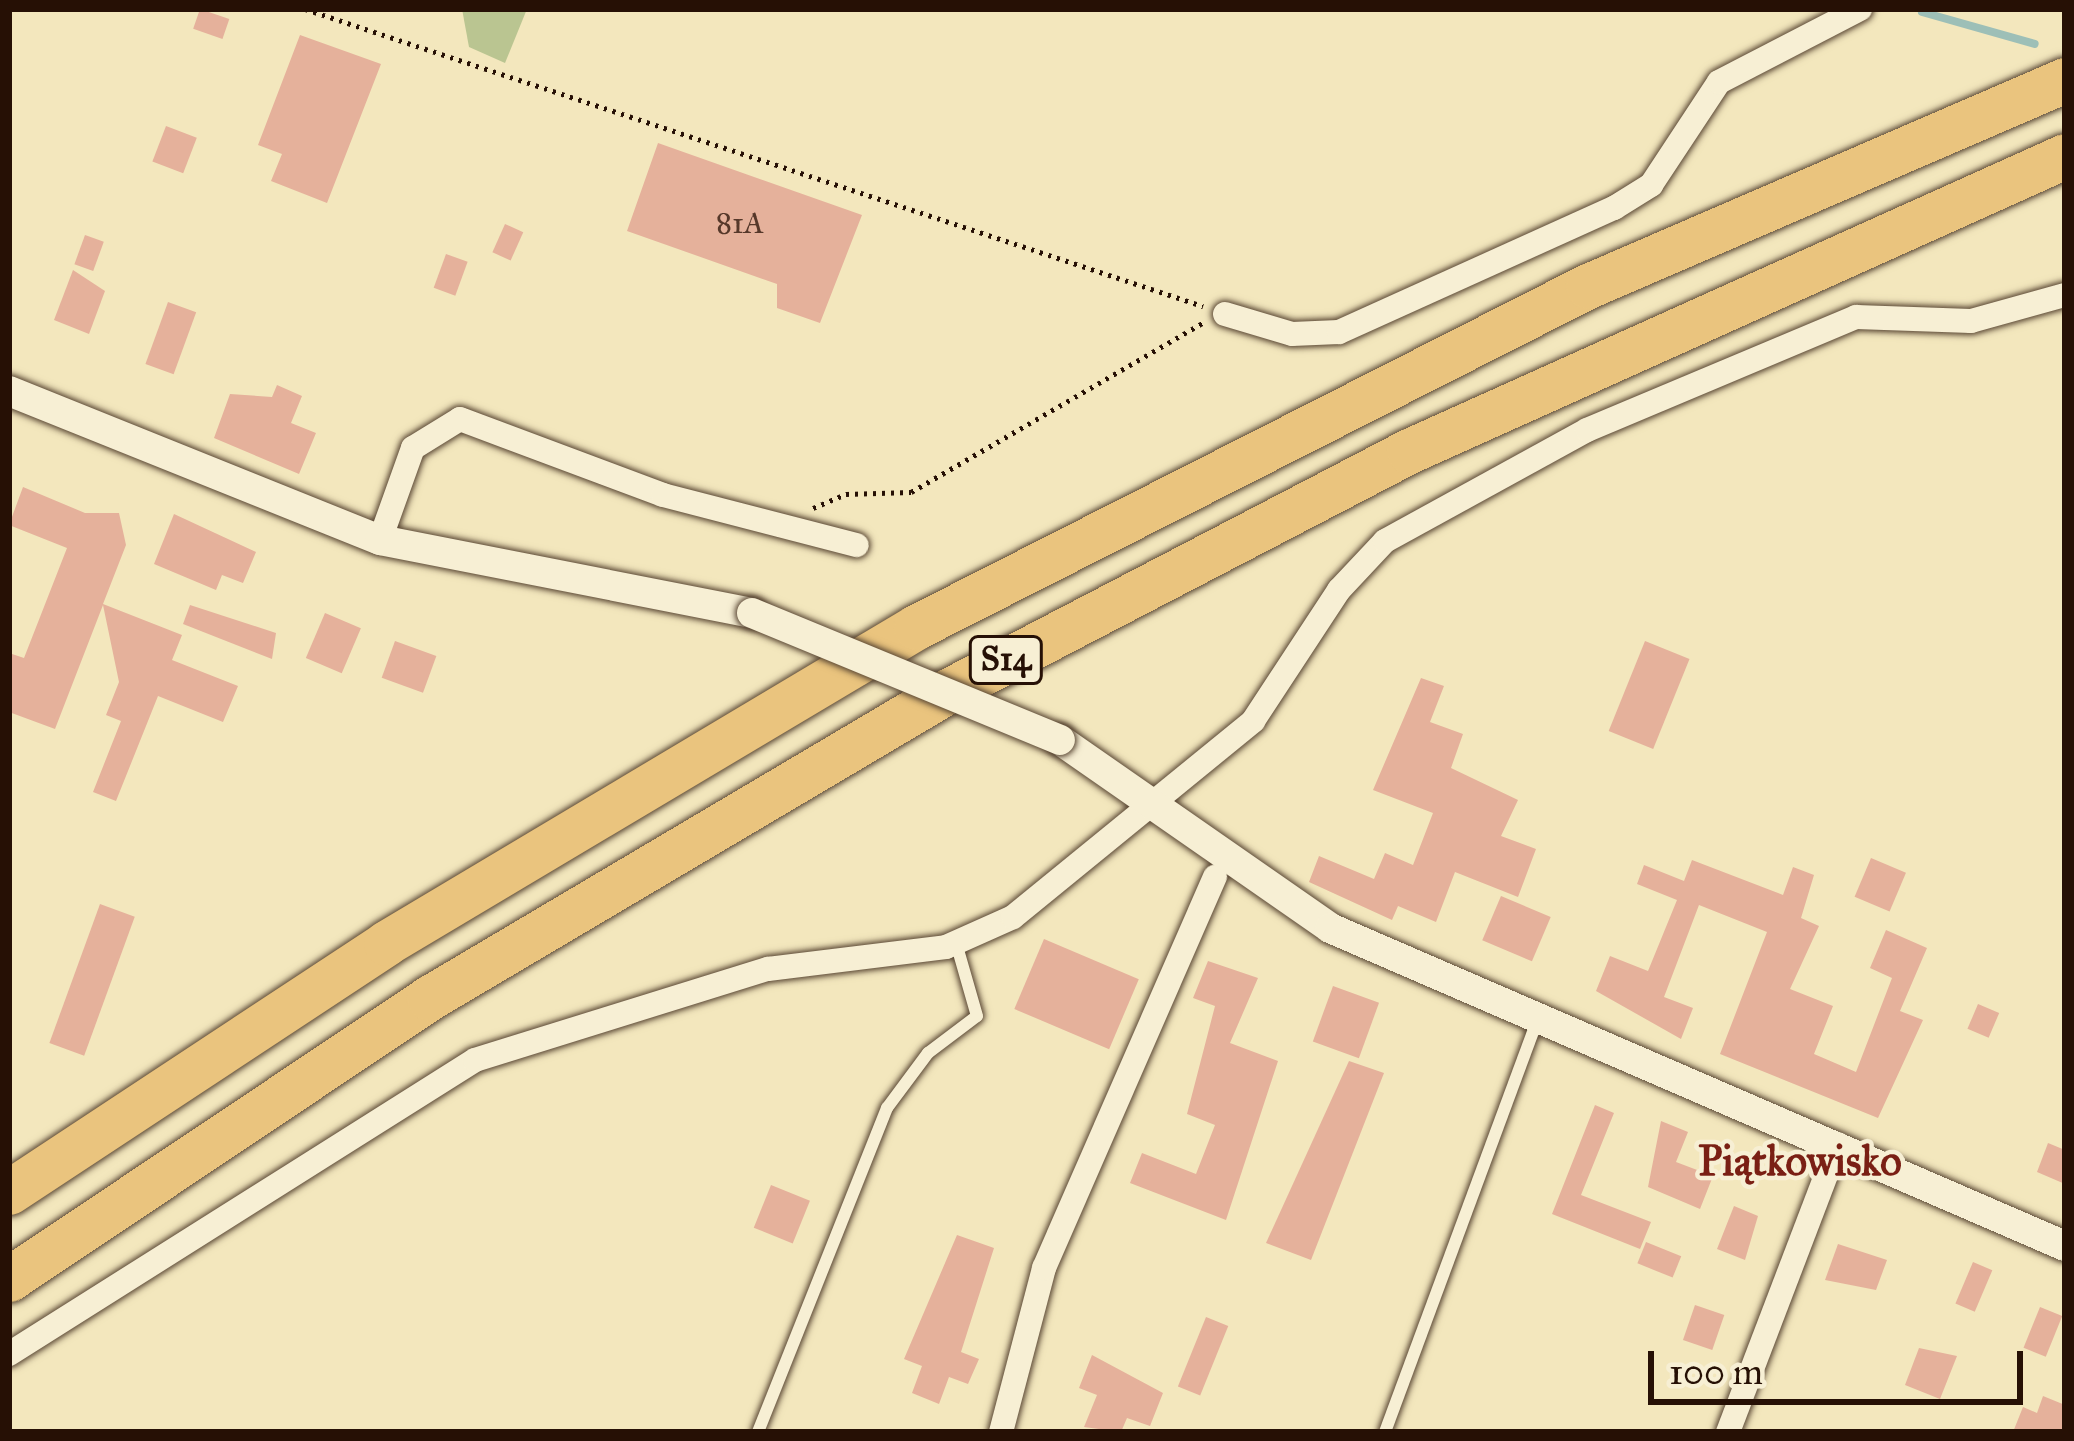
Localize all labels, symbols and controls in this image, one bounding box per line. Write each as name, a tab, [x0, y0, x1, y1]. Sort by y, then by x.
house number: 81A	[716, 205, 764, 241]
road number: S14	[967, 633, 1045, 687]
district label: Piątkowisko	[1698, 1136, 1902, 1186]
scale bar	[1654, 1327, 2029, 1401]
text: 100 m	[1669, 1350, 1763, 1394]

